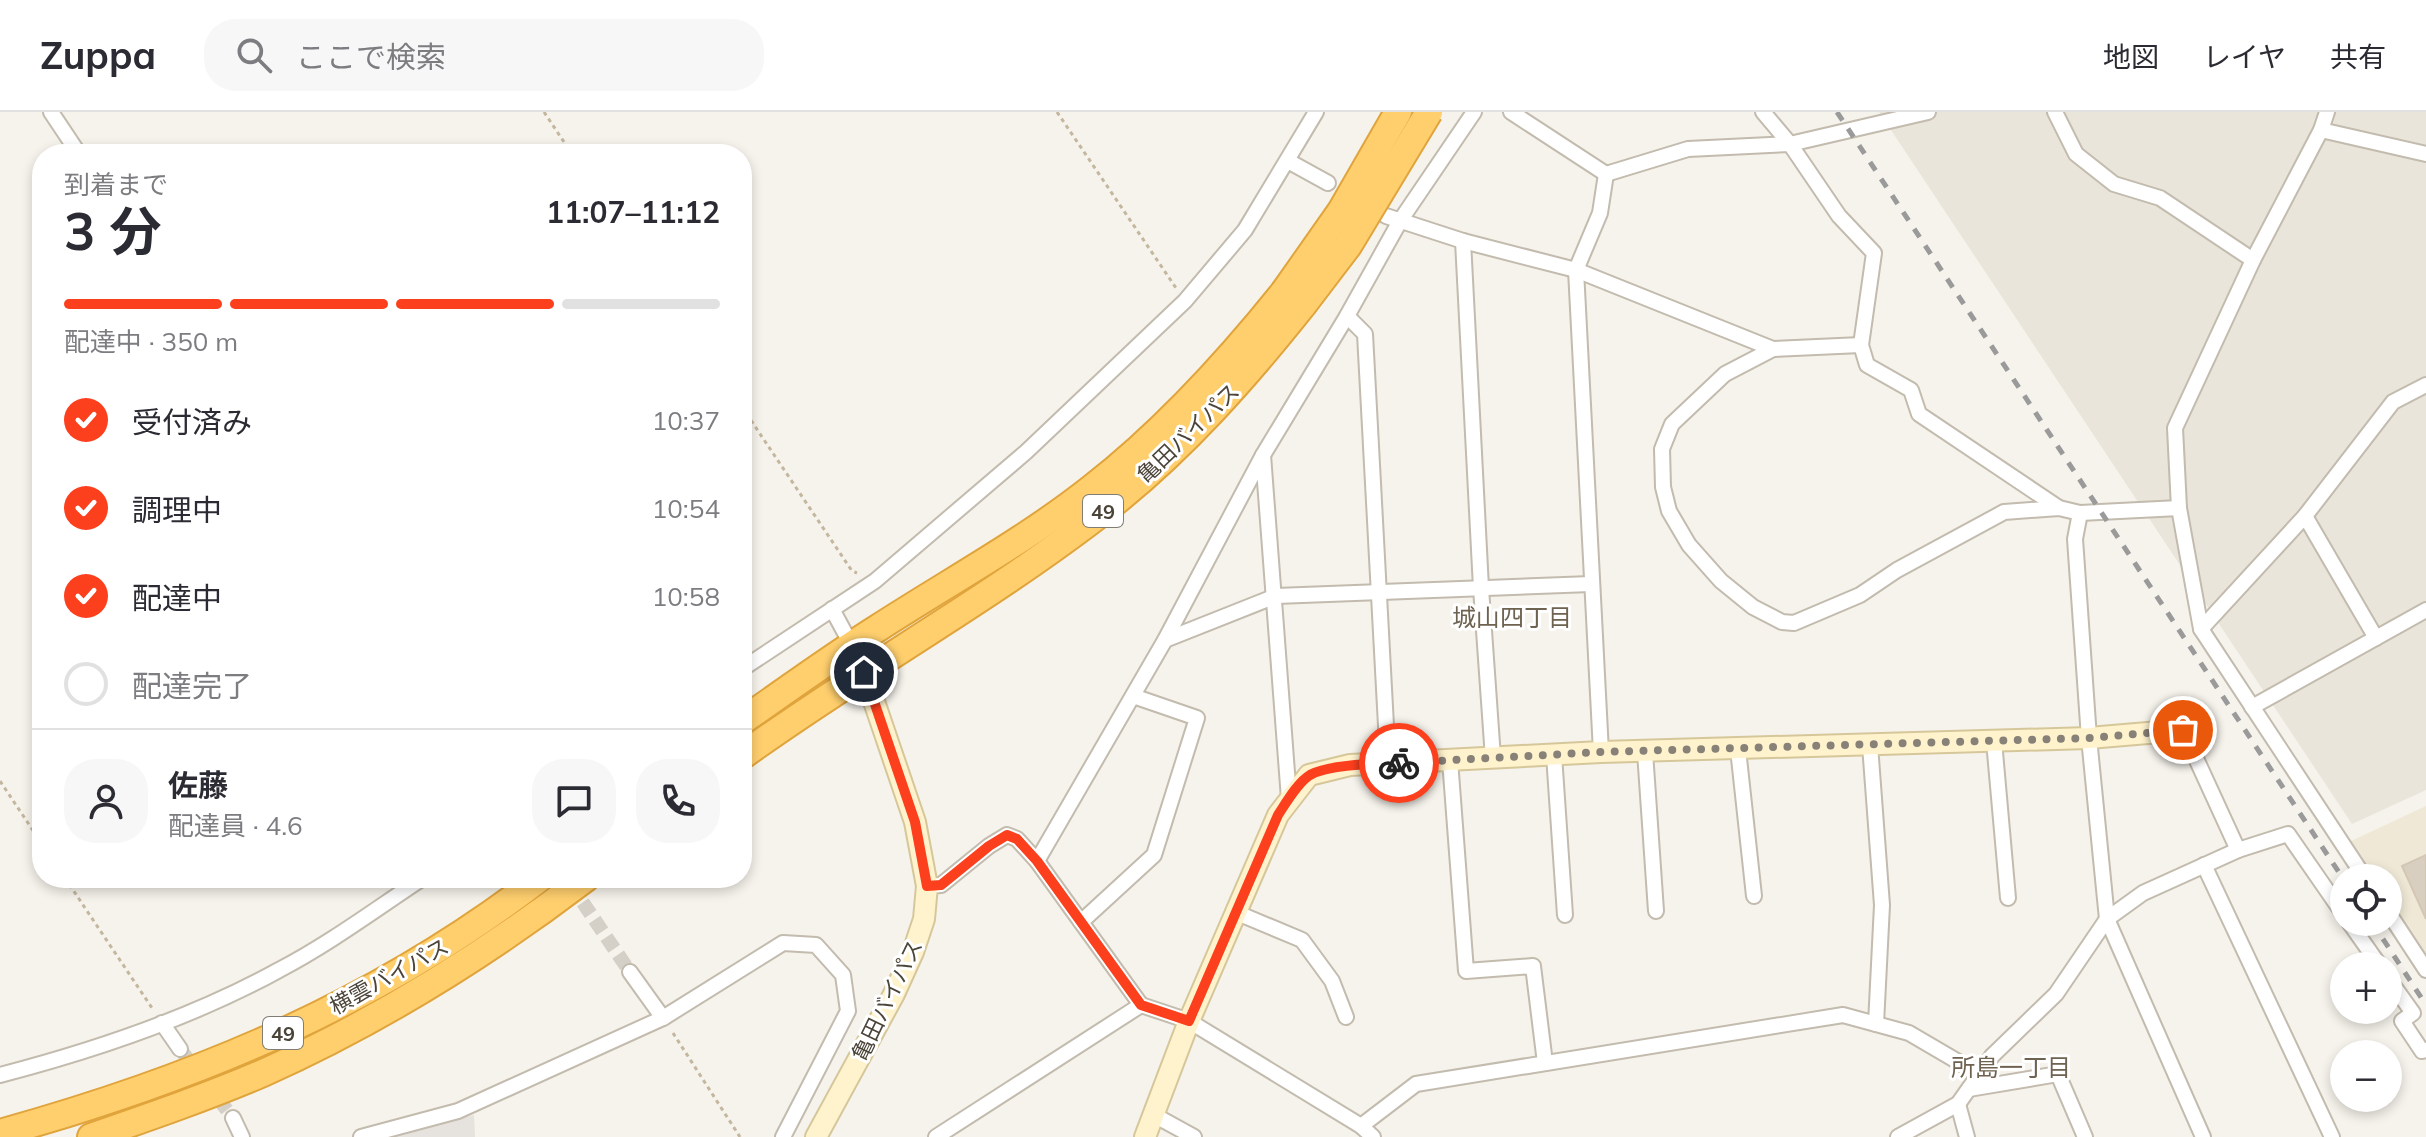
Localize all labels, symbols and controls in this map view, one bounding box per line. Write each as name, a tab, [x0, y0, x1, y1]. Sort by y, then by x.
search box	[204, 19, 764, 91]
text: Zuppa	[40, 31, 156, 79]
icon: search	[232, 33, 276, 77]
text: ここで検索	[296, 38, 446, 76]
text: 地図	[2103, 39, 2159, 74]
text: レイヤ	[2203, 39, 2286, 74]
text: 共有	[2330, 39, 2386, 74]
text: 到着まで	[64, 168, 168, 201]
text: 11:07–11:12	[546, 193, 720, 231]
text: 3 分	[64, 198, 161, 263]
text: 配達中 · 350 m	[64, 325, 238, 358]
street label: 亀田バイパス	[1131, 377, 1245, 489]
icon: check	[64, 398, 108, 442]
text: 受付済み	[132, 403, 252, 441]
text: 10:37	[652, 404, 720, 437]
icon: check	[64, 486, 108, 530]
text: 調理中	[132, 491, 222, 529]
text: 10:54	[652, 492, 720, 525]
road number: 49	[1083, 495, 1123, 527]
icon: check	[64, 574, 108, 618]
text: 配達中	[132, 579, 222, 617]
text: 10:58	[652, 580, 720, 613]
district label: 城山四丁目	[1452, 602, 1572, 632]
pin	[830, 638, 898, 706]
icon: home	[842, 650, 886, 694]
text: 配達完了	[132, 667, 252, 705]
pin	[2149, 696, 2217, 764]
icon: bag	[2161, 708, 2205, 752]
courier	[1359, 723, 1439, 803]
icon: bike	[1377, 741, 1421, 785]
button: person	[64, 759, 148, 843]
button: chat	[532, 759, 616, 843]
button: phone	[636, 759, 720, 843]
text: 佐藤	[168, 766, 228, 804]
text: 配達員 · 4.6	[168, 809, 303, 842]
map controls	[2330, 864, 2402, 1112]
button: locate	[2330, 864, 2402, 936]
street label: 横雲バイパス	[325, 932, 453, 1020]
street label: 亀田バイパス	[846, 935, 928, 1065]
button: +	[2330, 952, 2402, 1024]
road number: 49	[263, 1017, 303, 1049]
button: −	[2330, 1040, 2402, 1112]
district label: 所島一丁目	[1951, 1052, 2071, 1082]

